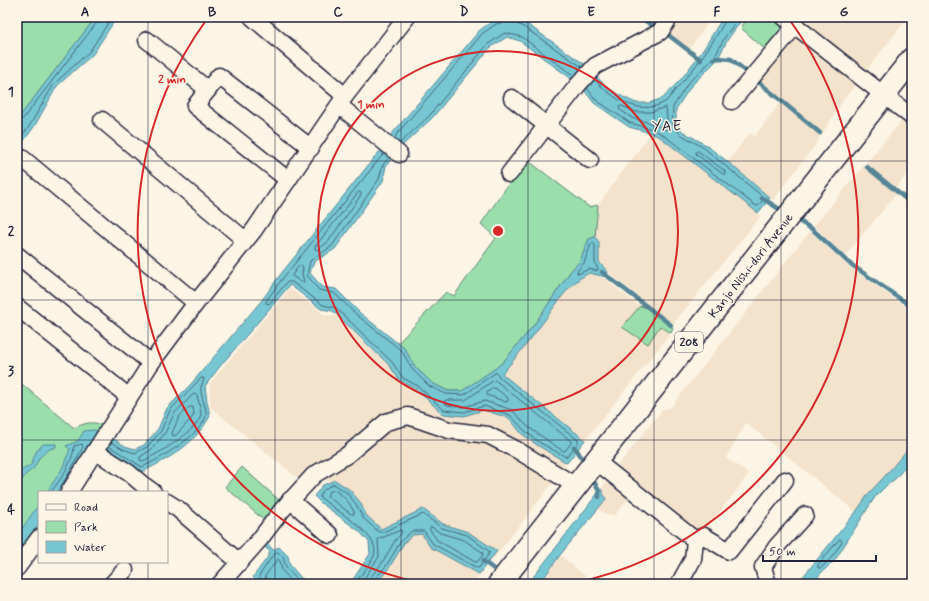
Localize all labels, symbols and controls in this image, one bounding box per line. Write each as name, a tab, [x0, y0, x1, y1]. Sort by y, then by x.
text: A	[81, 4, 89, 21]
text: B	[208, 4, 217, 21]
text: C	[333, 4, 343, 21]
text: D	[460, 4, 469, 21]
text: E	[587, 4, 595, 21]
text: F	[714, 4, 721, 21]
text: G	[840, 4, 849, 21]
text: 2 min	[158, 72, 186, 88]
text: 1	[8, 84, 14, 101]
text: 1 min	[357, 97, 385, 113]
district label: YAE	[652, 117, 682, 137]
street label: Kanjo Nishi-dori Avenue	[705, 210, 798, 322]
text: 2	[8, 223, 15, 240]
centre of rings	[491, 224, 505, 238]
road number: 208	[675, 332, 703, 352]
text: 3	[8, 363, 14, 380]
legend	[38, 491, 168, 563]
text: Road	[74, 500, 98, 516]
text: 4	[7, 502, 15, 519]
text: Park	[74, 520, 98, 536]
scale bar	[763, 537, 876, 563]
text: Water	[74, 540, 106, 556]
text: 50 m	[769, 544, 796, 560]

